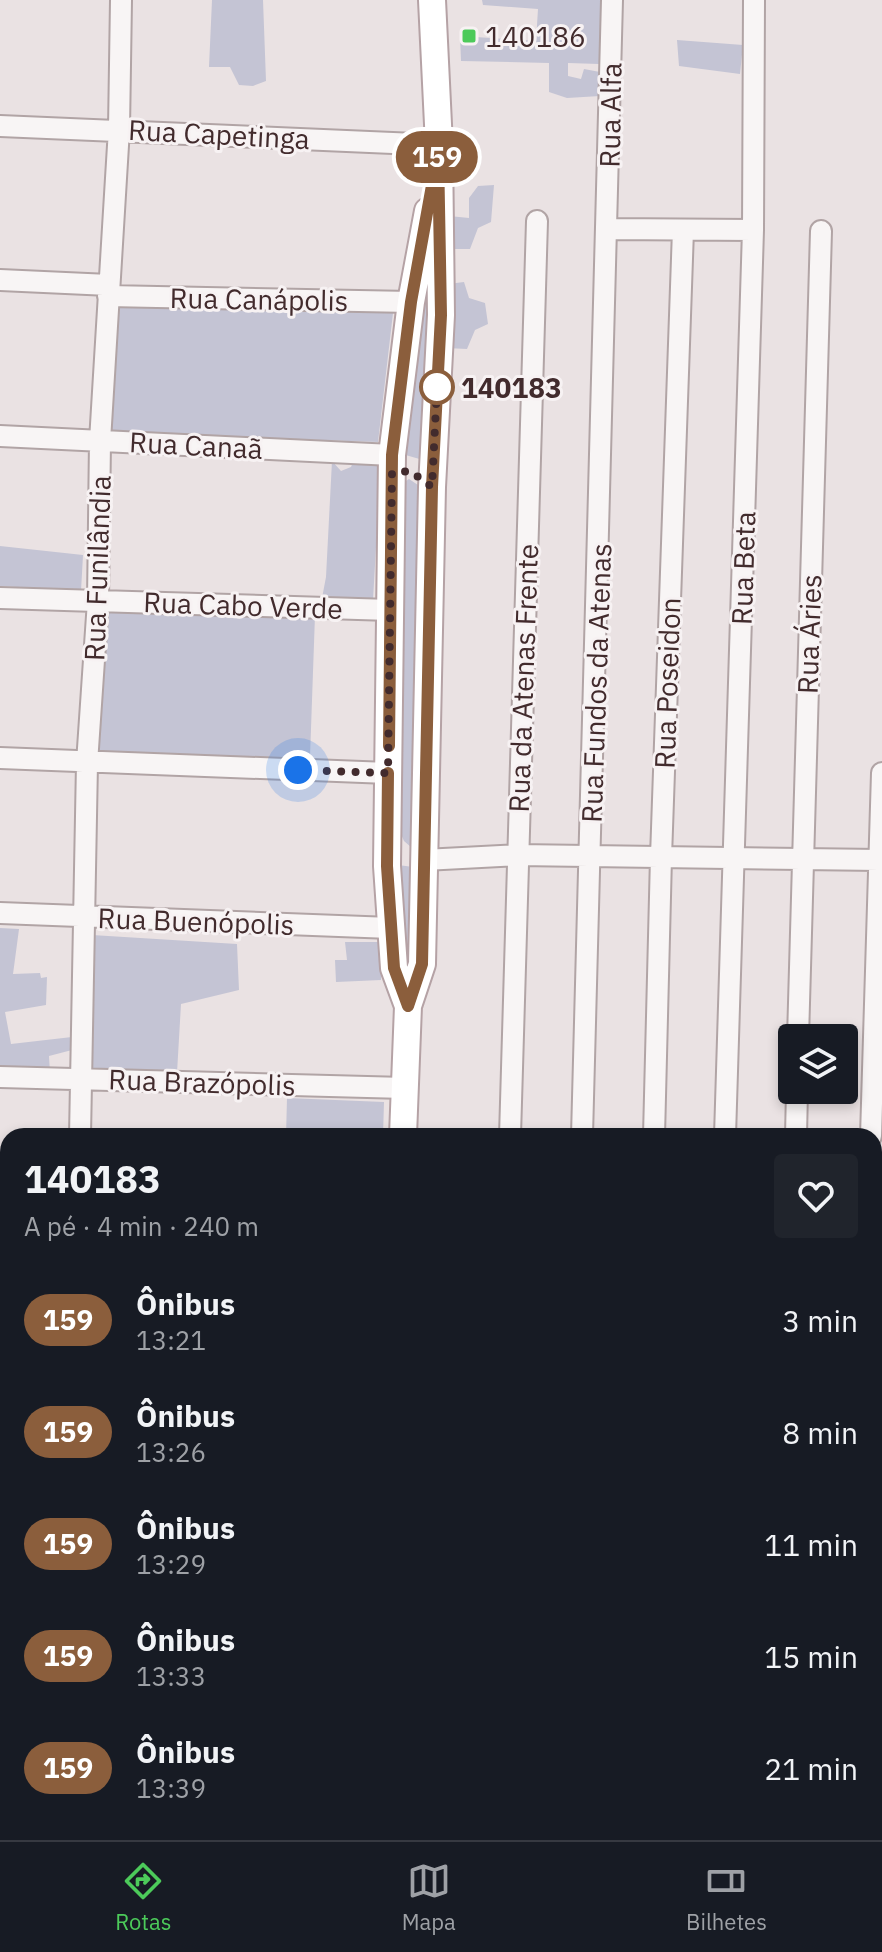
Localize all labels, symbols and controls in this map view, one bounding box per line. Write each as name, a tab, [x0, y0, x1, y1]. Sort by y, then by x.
place label: 140186	[485, 18, 586, 55]
marker: 140186	[460, 27, 478, 45]
street label: Rua Alfa	[591, 62, 629, 168]
street label: Rua Capetinga	[127, 111, 311, 157]
line badge: 159	[391, 131, 483, 183]
text: 159	[412, 138, 462, 175]
street label: Rua Canápolis	[169, 279, 349, 319]
place label: 140183	[461, 369, 562, 406]
marker: 140183	[420, 370, 454, 404]
street label: Rua Canaã	[128, 423, 264, 467]
street label: Rua Funilândia	[75, 474, 119, 661]
street label: Rua Beta	[723, 510, 763, 626]
street label: Rua da Atenas Frente	[500, 543, 546, 813]
street label: Rua Fundos da Atenas	[573, 543, 619, 823]
street label: Rua Áries	[788, 574, 830, 694]
street label: Rua Cabo Verde	[143, 583, 343, 627]
street label: Rua Poseidon	[646, 597, 688, 769]
your location	[278, 750, 318, 790]
street label: Rua Buenópolis	[97, 899, 295, 943]
map controls	[778, 1024, 858, 1104]
button: layers	[778, 1024, 858, 1104]
street label: Rua Brazópolis	[108, 1060, 296, 1104]
text: 140183	[24, 1154, 161, 1203]
button: heart	[774, 1154, 858, 1238]
text: A pé · 4 min · 240 m	[24, 1209, 259, 1243]
text: Ônibus	[136, 1284, 235, 1323]
text: 159	[43, 1301, 93, 1338]
text: 3 min	[782, 1301, 858, 1340]
text: 13:21	[136, 1323, 206, 1357]
text: Ônibus	[136, 1396, 235, 1435]
text: 159	[43, 1413, 93, 1450]
text: 8 min	[782, 1413, 858, 1452]
text: 13:26	[136, 1435, 206, 1469]
text: Ônibus	[136, 1508, 235, 1547]
text: 159	[43, 1525, 93, 1562]
text: 11 min	[764, 1525, 858, 1564]
text: 13:29	[136, 1547, 206, 1581]
text: Ônibus	[136, 1620, 235, 1659]
text: 159	[43, 1637, 93, 1674]
text: 15 min	[764, 1637, 858, 1676]
text: 13:33	[136, 1659, 206, 1693]
text: Ônibus	[136, 1732, 235, 1771]
text: 159	[43, 1749, 93, 1786]
text: 21 min	[764, 1749, 858, 1788]
text: 13:39	[136, 1771, 206, 1805]
tab: Rotas	[115, 1859, 171, 1936]
tab: Mapa	[402, 1859, 456, 1936]
tab: Bilhetes	[686, 1859, 767, 1936]

